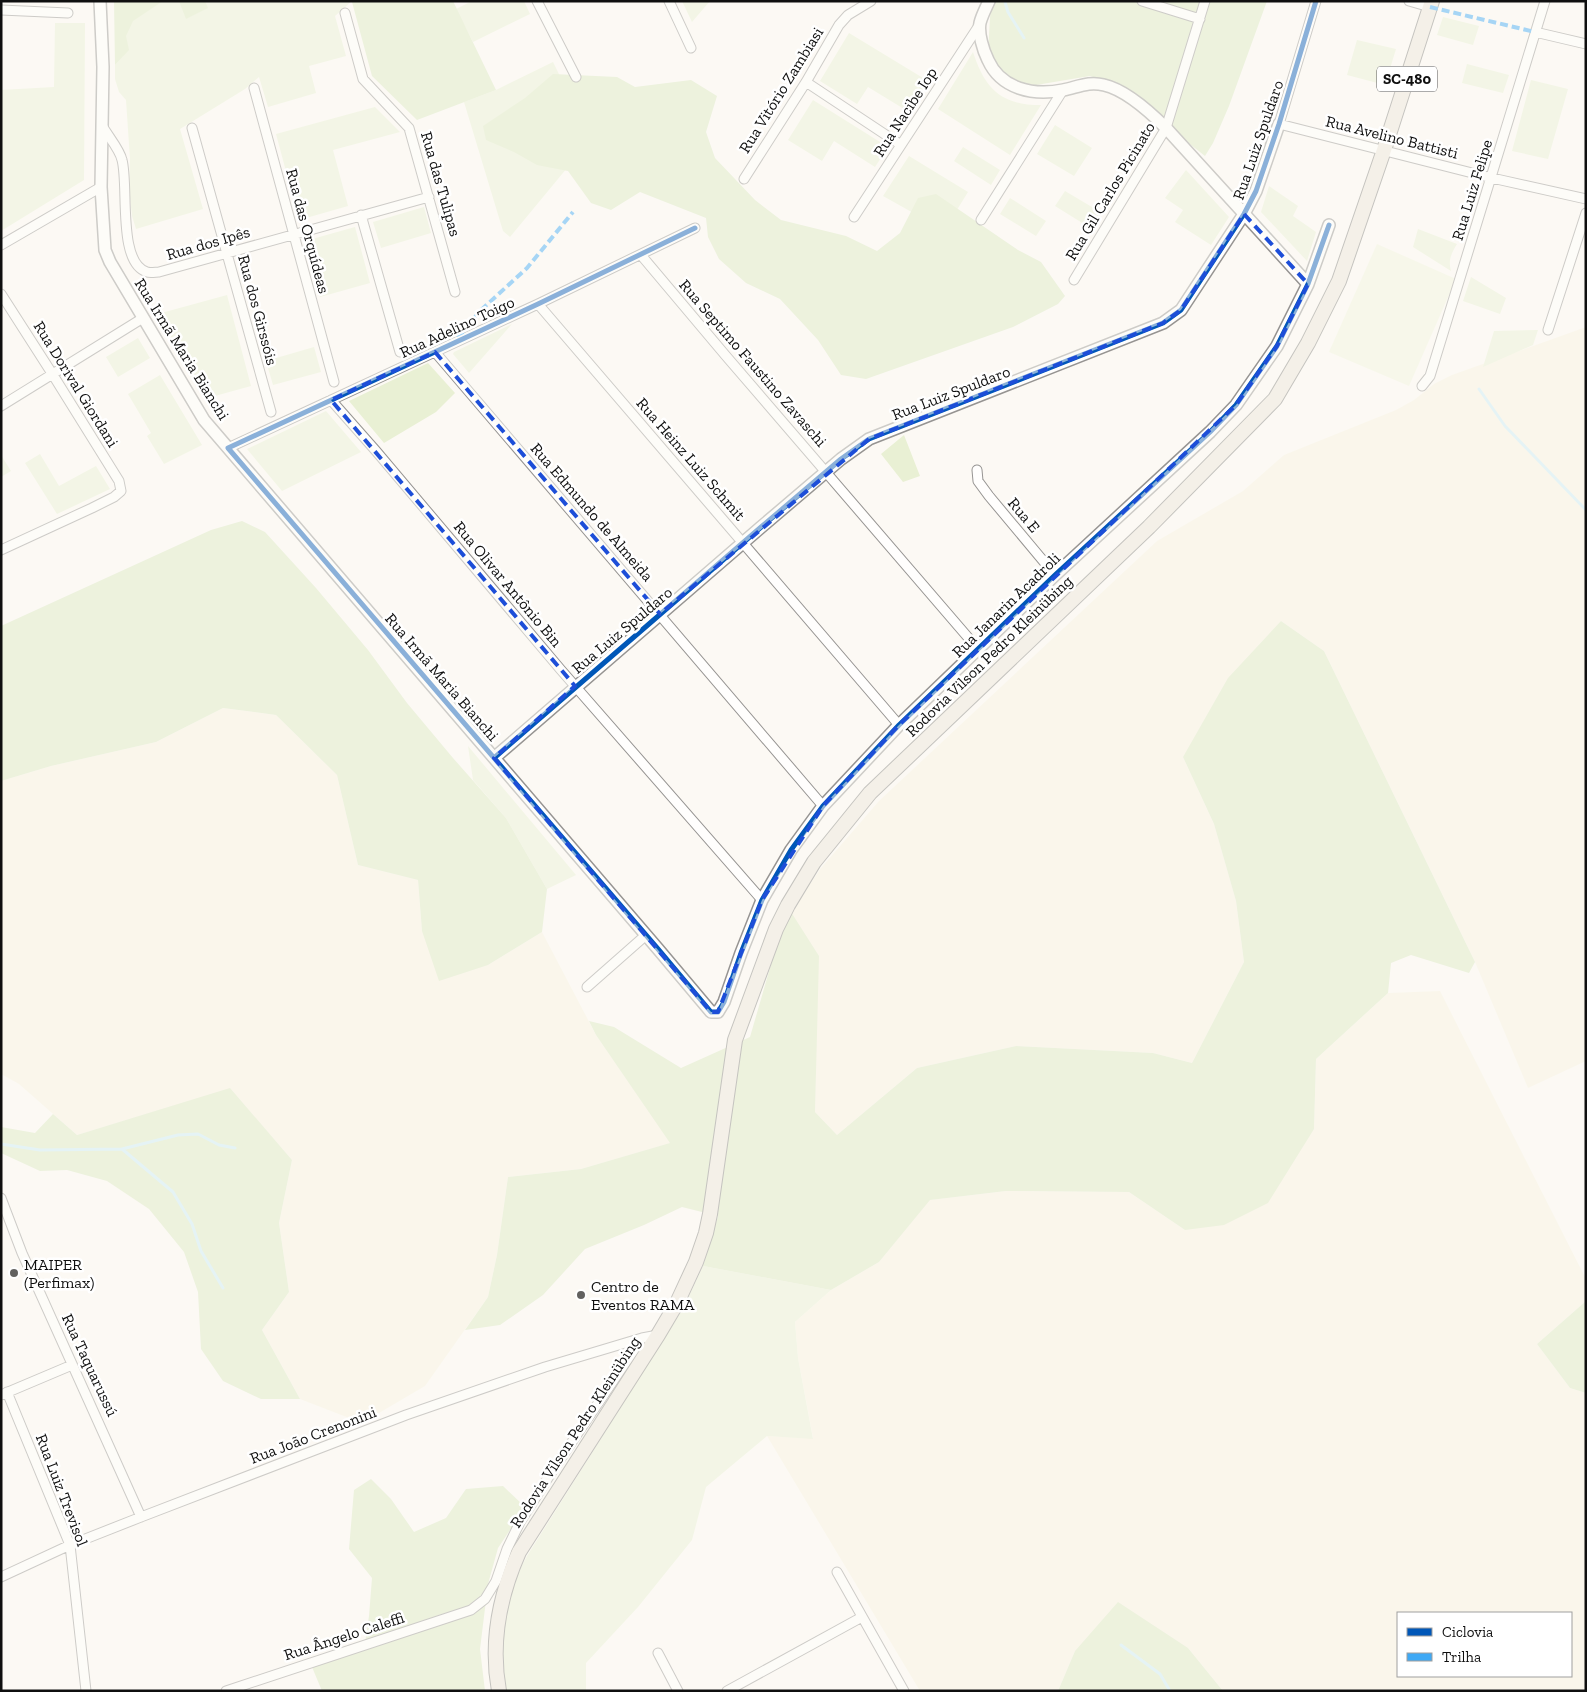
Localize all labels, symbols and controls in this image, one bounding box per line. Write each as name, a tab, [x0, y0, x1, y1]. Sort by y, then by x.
street label: Rua Vitório Zambiasi	[735, 23, 828, 156]
street label: Rua Nacibe Iop	[869, 64, 941, 160]
road number: SC-480	[1377, 66, 1437, 92]
street label: Rua Luiz Spuldaro	[1229, 78, 1287, 202]
street label: Rua Avelino Battisti	[1324, 111, 1461, 163]
street label: Rua Gil Carlos Picinato	[1061, 118, 1159, 264]
street label: Rua das Tulipas	[417, 129, 465, 239]
street label: Rua Luiz Felipe	[1448, 137, 1496, 243]
street label: Rua das Orquídeas	[282, 166, 334, 296]
street label: Rua dos Ipês	[164, 222, 252, 264]
street label: Rua dos Girssóis	[234, 253, 282, 367]
street label: Rua Irmã Maria Bianchi	[131, 275, 234, 424]
street label: Rua Septimo Faustino Zavaschi	[675, 276, 831, 451]
street label: Rua Adelino Toigo	[397, 292, 517, 362]
street label: Rua Dorival Giordani	[30, 317, 123, 451]
street label: Rua Luiz Spuldaro	[889, 362, 1013, 424]
street label: Rua Heinz Luiz Schmit	[633, 394, 749, 524]
street label: Rua Edmundo de Almeida	[527, 439, 658, 585]
street label: Rua E	[1004, 494, 1044, 536]
street label: Rua Olivar Antônio Bin	[450, 517, 567, 651]
street label: Rua Janarin Acadroli	[948, 548, 1064, 661]
street label: Rodovia Vilson Pedro Kleinübing	[902, 571, 1076, 741]
street label: Rua Luiz Spuldaro	[568, 582, 676, 678]
street label: Rua Irmã Maria Bianchi	[381, 609, 503, 745]
place label: MAIPER (Perfimax)	[24, 1255, 94, 1292]
marker: MAIPER (Perfimax)	[8, 1267, 20, 1279]
place label: Centro de Eventos RAMA	[591, 1277, 695, 1314]
marker: Centro de Eventos RAMA	[575, 1289, 587, 1301]
street label: Rua Taquarussú	[58, 1311, 122, 1419]
street label: Rodovia Vilson Pedro Kleinübing	[506, 1333, 644, 1531]
street label: Rua João Crenonini	[247, 1402, 379, 1468]
street label: Rua Luiz Trevisol	[32, 1431, 92, 1549]
street label: Rua Ângelo Caleffi	[281, 1608, 407, 1664]
legend	[1397, 1612, 1572, 1677]
text: Ciclovia	[1442, 1623, 1493, 1641]
text: Trilha	[1442, 1648, 1481, 1666]

